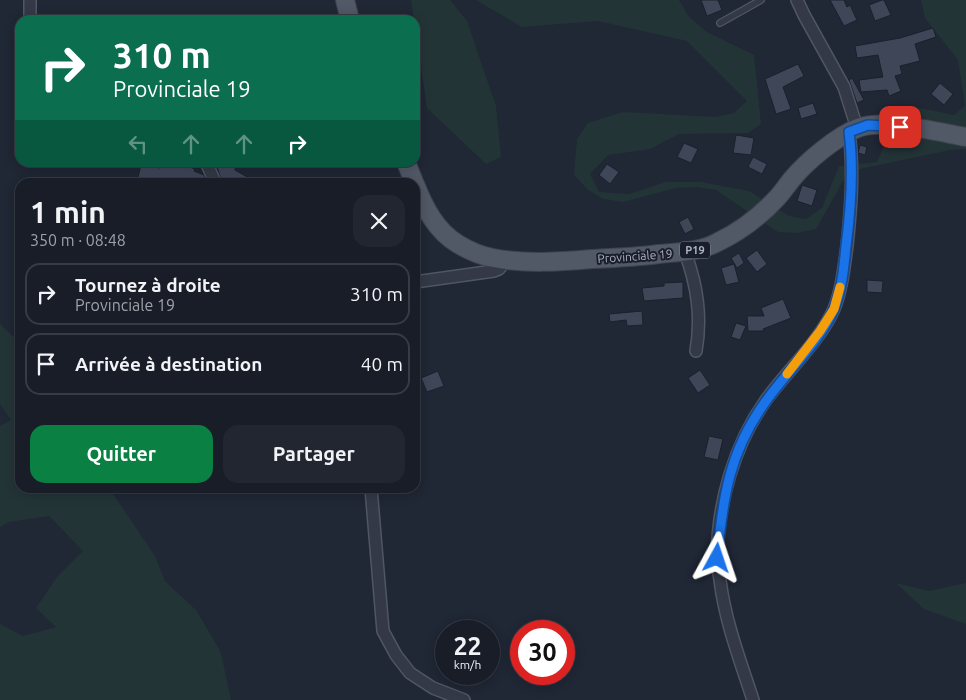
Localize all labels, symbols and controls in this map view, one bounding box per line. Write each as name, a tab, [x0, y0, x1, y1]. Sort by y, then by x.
icon: right	[30, 35, 95, 100]
text: 310 m	[113, 35, 211, 75]
text: Provinciale 19	[113, 76, 251, 101]
pin	[879, 106, 921, 148]
icon: arrive	[886, 113, 914, 141]
icon: left	[124, 130, 152, 158]
icon: ahead	[177, 130, 205, 158]
icon: ahead	[230, 130, 258, 158]
icon: right	[283, 130, 311, 158]
text: 1 min	[30, 195, 106, 229]
button: close	[353, 195, 405, 247]
text: 350 m · 08:48	[30, 231, 126, 249]
road number: P19	[680, 242, 710, 258]
street label: Provinciale 19	[597, 247, 673, 265]
text: Tournez à droite	[75, 274, 221, 296]
icon: right	[32, 280, 60, 308]
text: 310 m	[350, 283, 403, 305]
text: Provinciale 19	[75, 296, 175, 314]
icon: arrive	[32, 350, 60, 378]
text: Arrivée à destination	[75, 353, 262, 375]
text: 40 m	[361, 353, 403, 375]
button: Quitter	[30, 425, 213, 483]
button: Partager	[223, 425, 405, 483]
position arrow	[690, 531, 742, 583]
speed limit sign: 30	[510, 620, 575, 685]
text: 22	[453, 632, 482, 660]
text: km/h	[454, 658, 481, 671]

